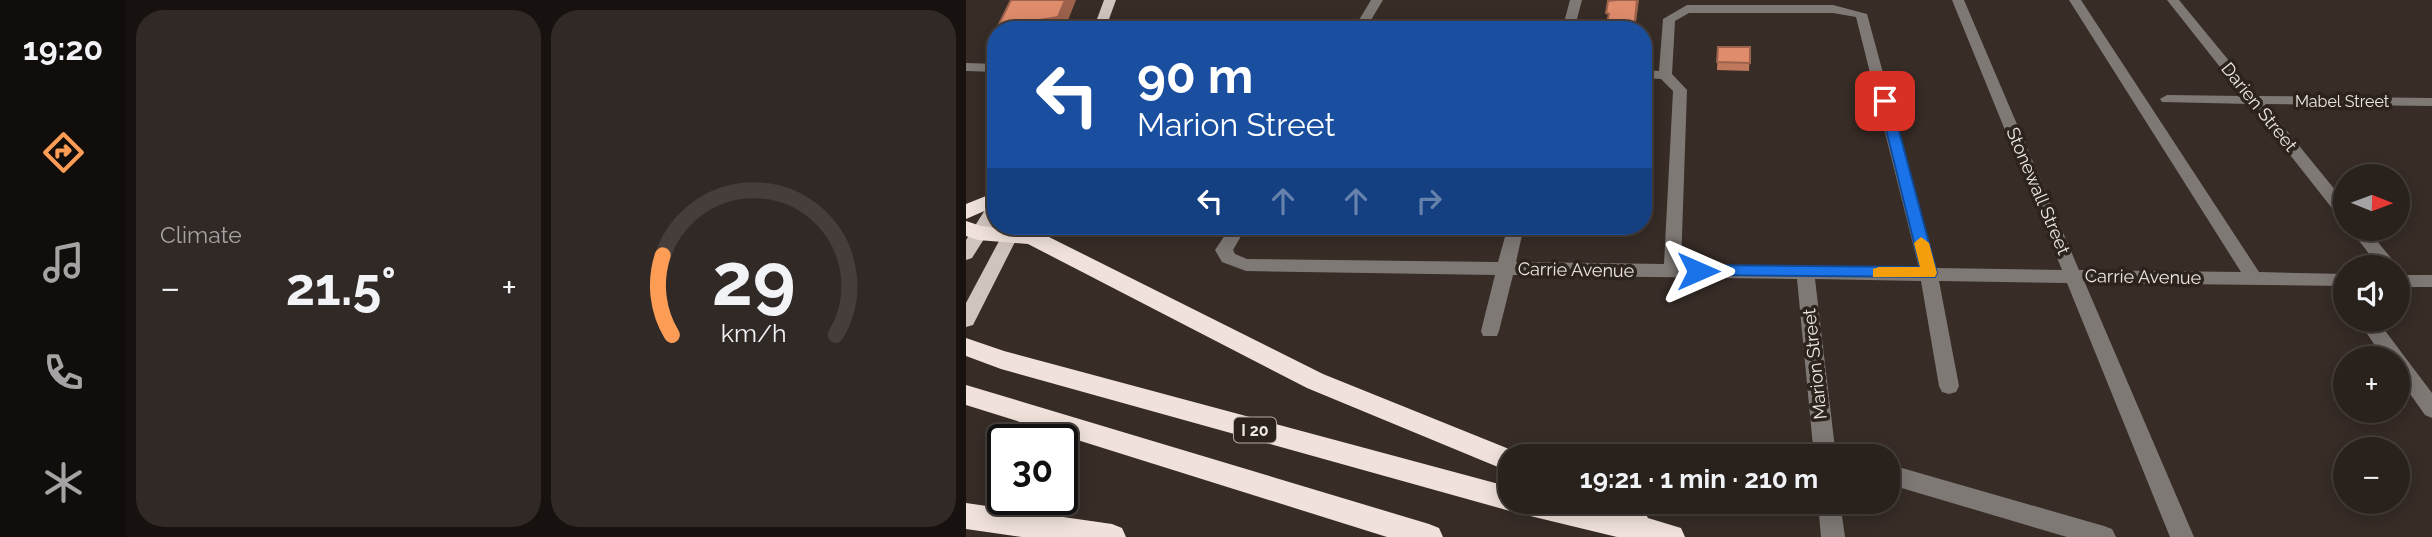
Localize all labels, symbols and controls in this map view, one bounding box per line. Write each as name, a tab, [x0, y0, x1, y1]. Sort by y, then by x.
text: 19:20	[23, 30, 103, 67]
text: 90 m	[1137, 47, 1253, 104]
icon: left	[1022, 49, 1113, 140]
street label: Darien Street	[2217, 58, 2302, 155]
pin	[1855, 71, 1915, 131]
icon: arrive	[1866, 82, 1904, 120]
street label: Mabel Street	[2295, 92, 2390, 111]
text: Marion Street	[1137, 106, 1335, 143]
street label: Stonewall Street	[2002, 124, 2075, 258]
icon: directions	[39, 128, 88, 177]
north arrow	[2333, 164, 2410, 242]
map controls	[2333, 164, 2410, 514]
icon: left	[1191, 182, 1229, 220]
icon: ahead	[1264, 182, 1302, 220]
icon: ahead	[1337, 182, 1375, 220]
icon: right	[1410, 182, 1448, 220]
text: Climate	[160, 221, 242, 248]
position arrow	[1661, 234, 1735, 308]
text: 29	[712, 237, 795, 322]
icon: music	[39, 238, 88, 287]
button: sound	[2333, 255, 2410, 332]
text: 21.5°	[286, 256, 396, 317]
street label: Carrie Avenue	[1518, 258, 1635, 281]
text: −	[160, 265, 180, 310]
text: +	[501, 265, 517, 310]
street label: Carrie Avenue	[2085, 265, 2202, 288]
street label: Marion Street	[1798, 308, 1831, 421]
text: km/h	[721, 317, 786, 347]
button: +	[2333, 346, 2410, 423]
icon: phone	[39, 348, 88, 397]
road number: I 20	[1234, 418, 1276, 442]
speed limit sign: 30	[987, 424, 1078, 515]
button: −	[2333, 437, 2410, 514]
icon: climate	[39, 458, 88, 507]
text: 19:21 · 1 min · 210 m	[1580, 464, 1818, 494]

